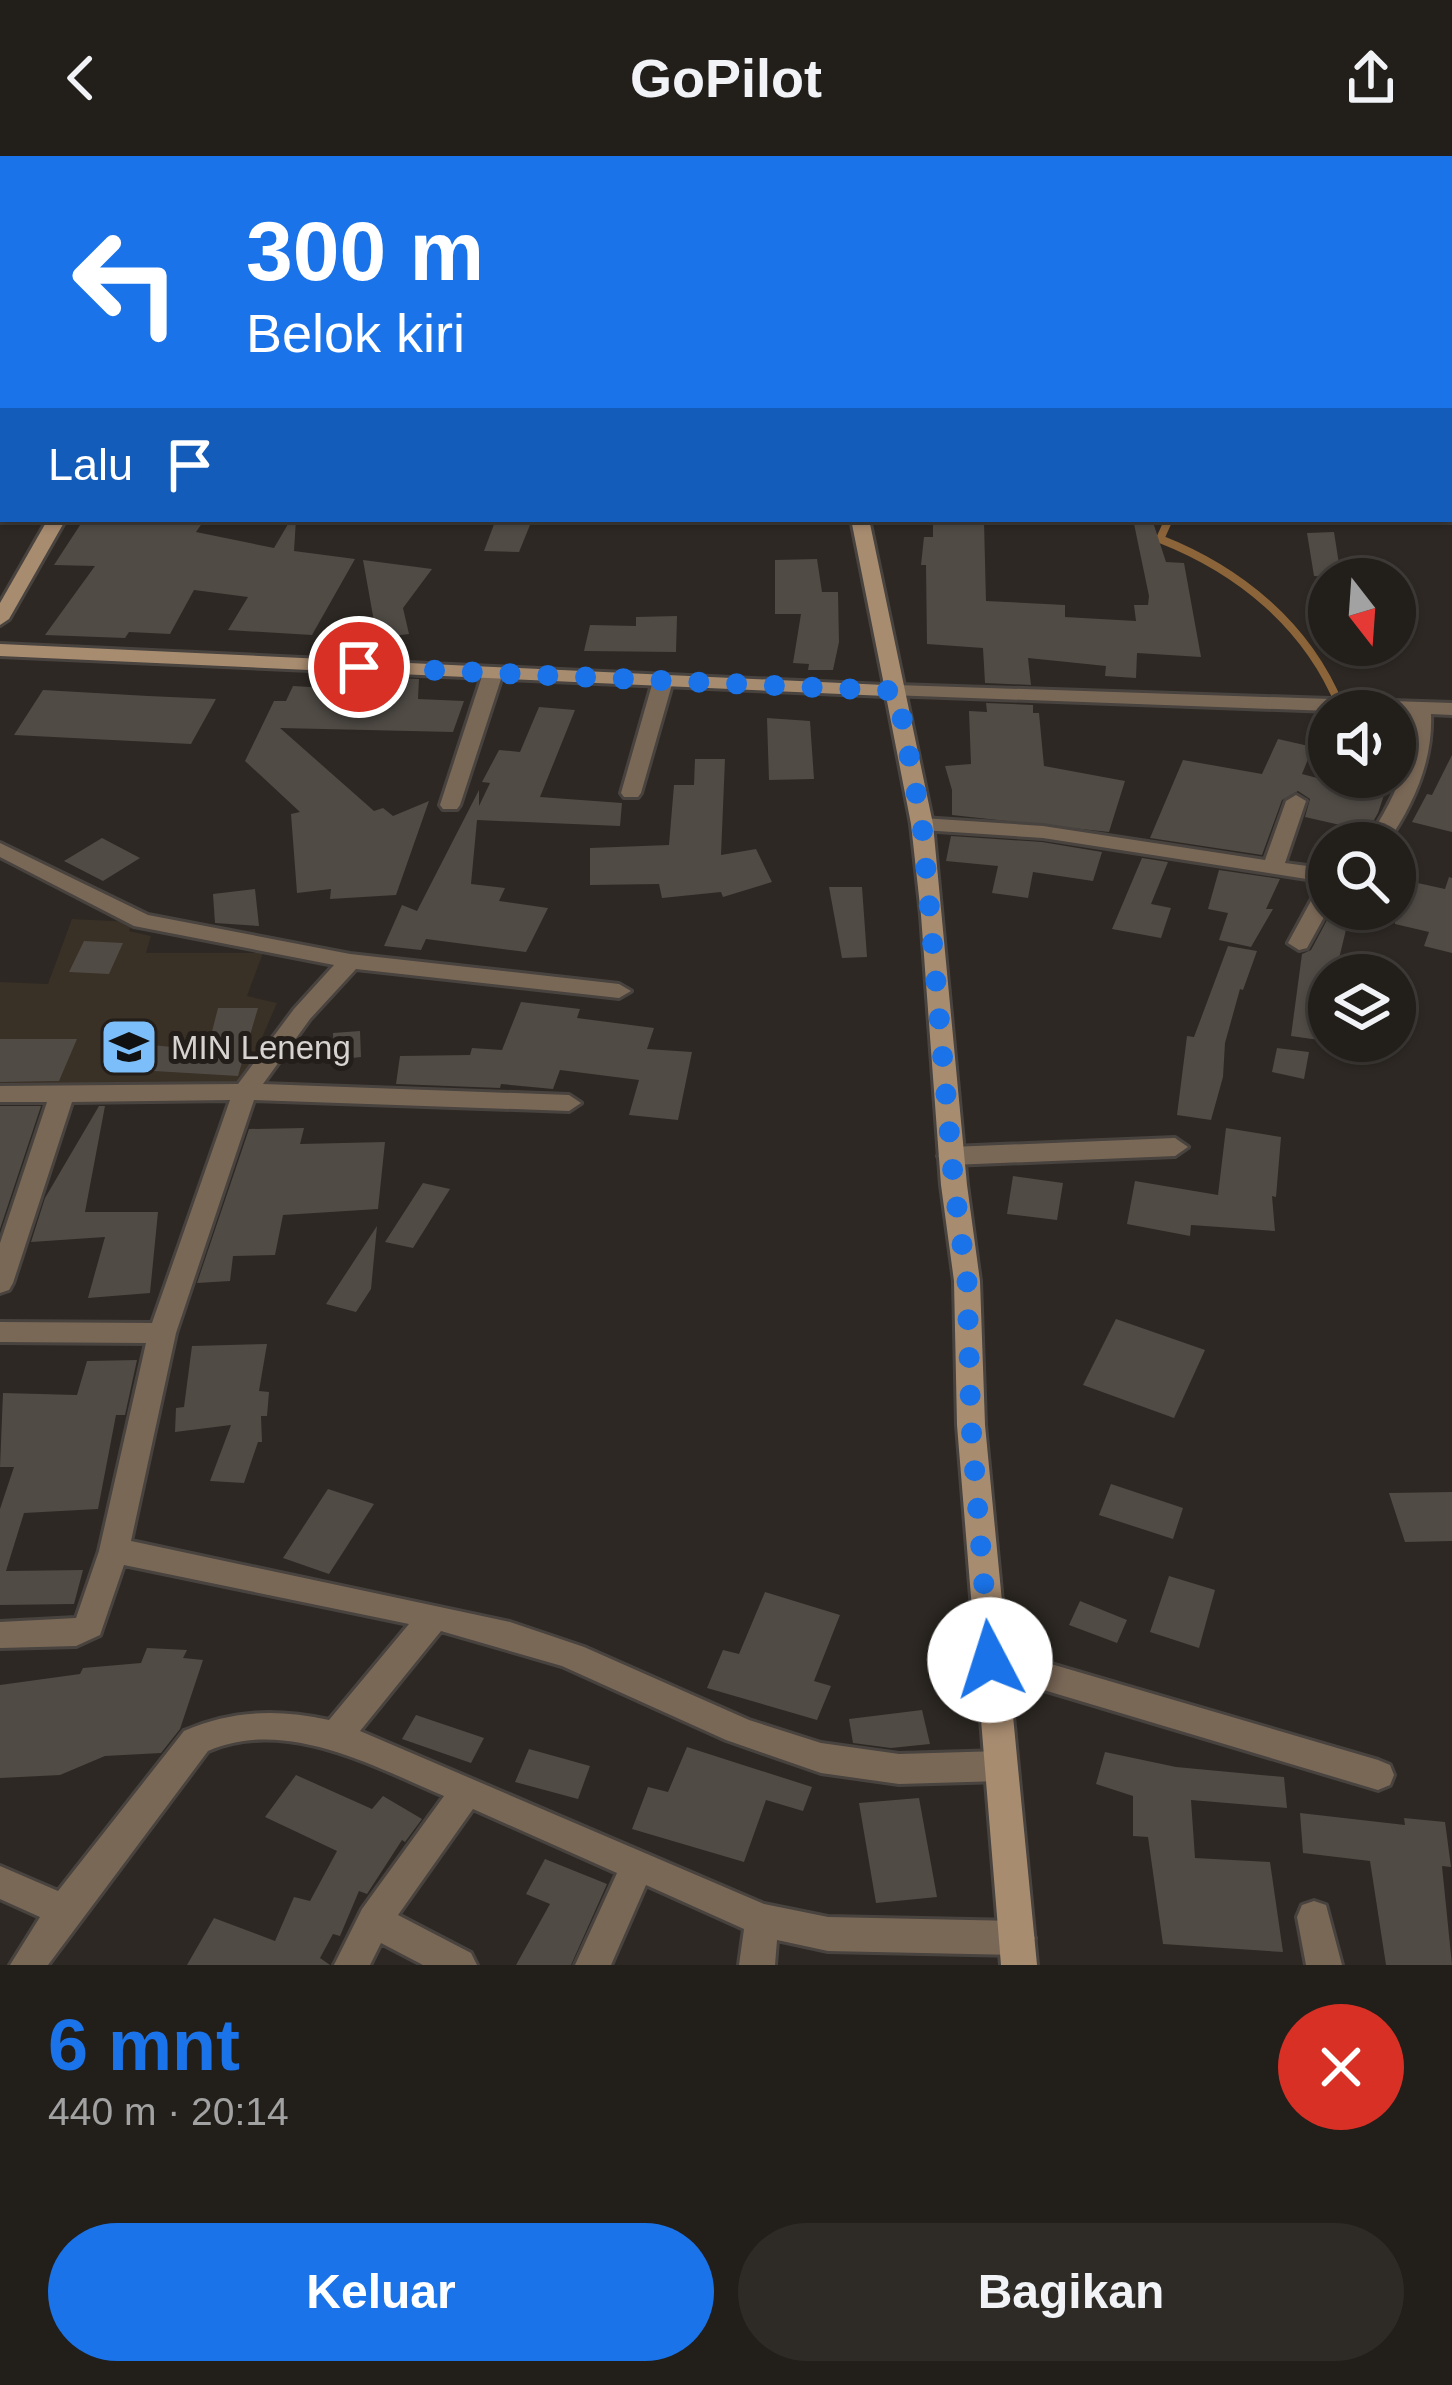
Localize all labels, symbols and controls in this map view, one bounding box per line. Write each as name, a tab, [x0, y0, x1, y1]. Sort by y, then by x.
icon: back	[48, 45, 114, 111]
icon: share	[1338, 45, 1404, 111]
text: GoPilot	[630, 48, 822, 108]
icon: left	[48, 204, 204, 360]
text: 300 m	[246, 204, 484, 298]
text: Belok kiri	[246, 303, 465, 363]
icon: arrive	[157, 432, 223, 498]
text: Lalu	[48, 439, 133, 490]
north arrow	[1308, 558, 1416, 666]
map controls	[1308, 558, 1416, 1062]
pin	[308, 616, 410, 718]
icon: arrive	[326, 634, 392, 700]
button: sound	[1308, 690, 1416, 798]
button: search	[1308, 822, 1416, 930]
button: layers	[1308, 954, 1416, 1062]
school or university icon: MIN Leneng	[98, 1016, 160, 1078]
place label: MIN Leneng	[171, 1029, 351, 1066]
position arrow	[927, 1597, 1053, 1723]
button: close	[1278, 2004, 1404, 2130]
text: 6 mnt	[48, 2005, 240, 2085]
text: 440 m · 20:14	[48, 2090, 289, 2133]
button: Keluar	[48, 2223, 714, 2361]
button: Bagikan	[738, 2223, 1404, 2361]

